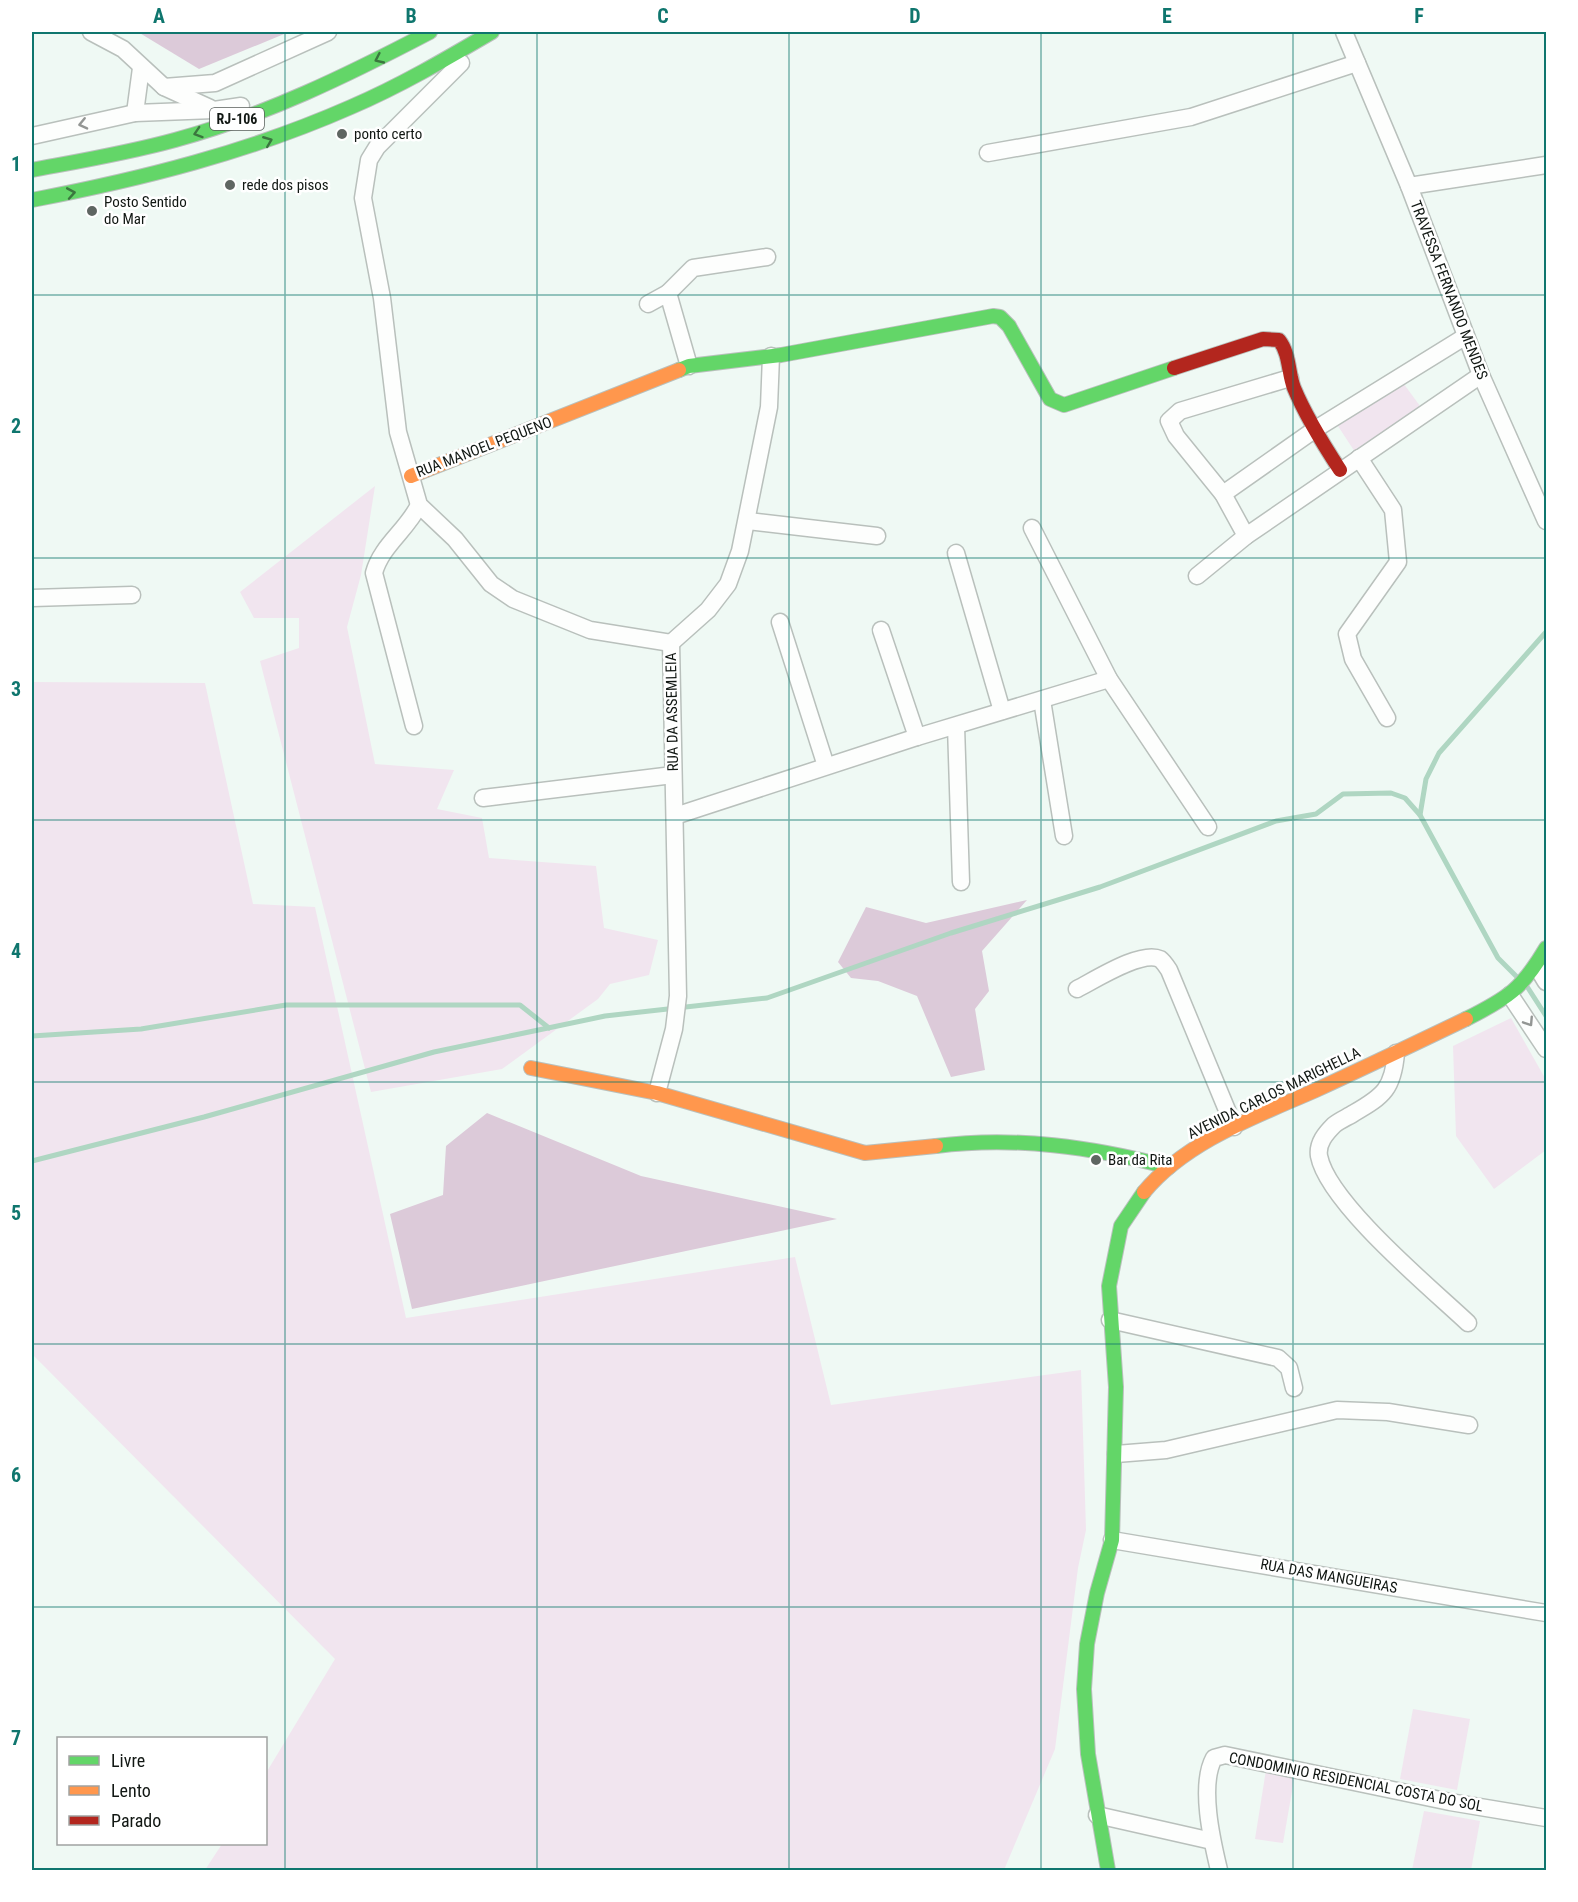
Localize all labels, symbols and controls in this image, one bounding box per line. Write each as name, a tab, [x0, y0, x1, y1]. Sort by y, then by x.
text: A	[153, 4, 165, 28]
text: B	[405, 4, 417, 28]
text: C	[657, 4, 669, 28]
text: D	[909, 4, 921, 28]
text: E	[1162, 4, 1172, 28]
text: F	[1414, 4, 1424, 28]
one-way arrow	[374, 52, 385, 64]
road number: RJ-106	[210, 108, 264, 130]
one-way arrow	[79, 117, 89, 130]
place label: ponto certo	[354, 125, 422, 143]
one-way arrow	[193, 126, 204, 138]
marker: ponto certo	[335, 127, 349, 141]
one-way arrow	[262, 136, 273, 148]
text: 1	[11, 152, 21, 176]
place label: rede dos pisos	[242, 176, 329, 194]
marker: rede dos pisos	[223, 178, 237, 192]
one-way arrow	[66, 187, 76, 200]
place label: Posto Sentido do Mar	[104, 193, 187, 228]
street label: TRAVESSA FERNANDO MENDES	[1407, 198, 1492, 382]
marker: Posto Sentido do Mar	[85, 204, 99, 218]
street label: RUA MANOEL PEQUENO	[414, 413, 554, 481]
text: 2	[11, 414, 21, 438]
street label: RUA DA ASSEMLEIA	[662, 652, 682, 772]
text: 3	[11, 677, 21, 701]
text: 4	[11, 939, 21, 963]
one-way arrow	[1522, 1015, 1533, 1026]
street label: AVENIDA CARLOS MARIGHELLA	[1185, 1043, 1364, 1143]
place label: Bar da Rita	[1108, 1151, 1172, 1169]
marker: Bar da Rita	[1089, 1153, 1103, 1167]
text: 5	[11, 1201, 21, 1225]
text: 6	[11, 1463, 21, 1487]
street label: RUA DAS MANGUEIRAS	[1259, 1555, 1399, 1597]
text: 7	[11, 1726, 21, 1750]
legend	[57, 1737, 267, 1845]
street label: CONDOMINIO RESIDENCIAL COSTA DO SOL	[1227, 1749, 1485, 1815]
text: Livre	[111, 1750, 145, 1771]
text: Lento	[111, 1780, 151, 1801]
text: Parado	[111, 1810, 161, 1831]

